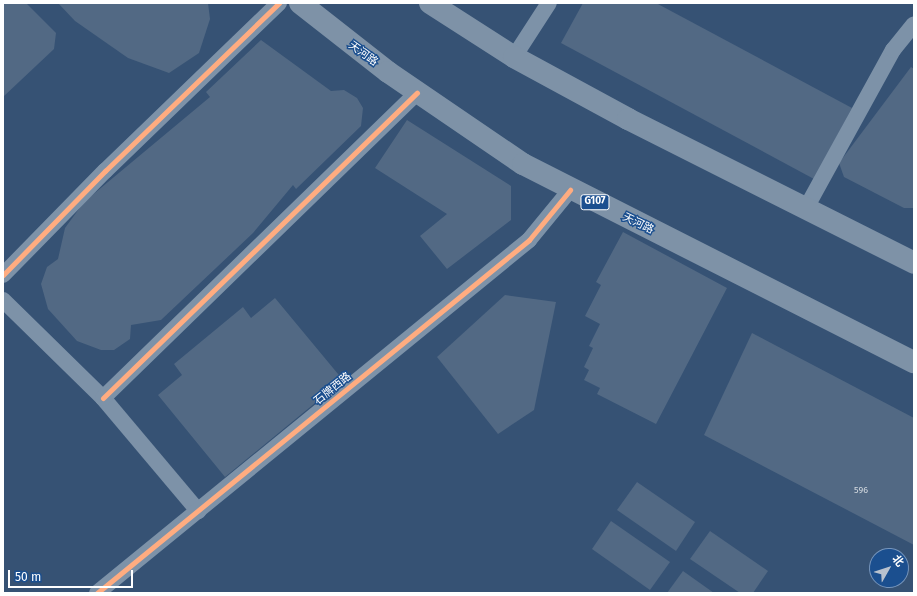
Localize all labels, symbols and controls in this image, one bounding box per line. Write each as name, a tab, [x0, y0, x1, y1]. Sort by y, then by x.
street label: 天河路	[346, 39, 380, 69]
road number: G107	[580, 194, 610, 210]
street label: 天河路	[620, 211, 656, 237]
street label: 石牌西路	[312, 370, 354, 408]
house number: 596	[854, 485, 868, 495]
north arrow	[869, 548, 909, 588]
text: 北	[889, 552, 906, 569]
scale bar	[10, 562, 135, 588]
text: 50 m	[15, 570, 41, 584]

